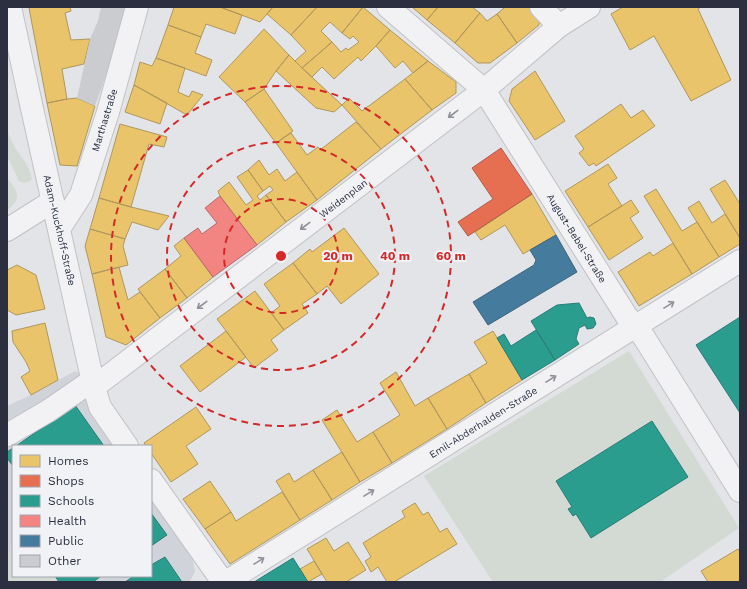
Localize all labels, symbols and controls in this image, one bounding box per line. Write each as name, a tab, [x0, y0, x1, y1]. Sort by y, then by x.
street label: Marthastraße	[90, 87, 119, 153]
one-way arrow	[448, 109, 459, 118]
street label: Adam-Kuckhoff-Straße	[41, 174, 78, 287]
street label: Weidenplan	[317, 177, 369, 220]
street label: August-Bebel-Straße	[545, 192, 609, 285]
one-way arrow	[300, 222, 311, 231]
centre of rings	[274, 249, 288, 263]
text: 20 m	[323, 249, 353, 263]
text: 40 m	[380, 249, 410, 263]
text: 60 m	[436, 249, 466, 263]
one-way arrow	[196, 301, 207, 310]
one-way arrow	[663, 301, 675, 309]
one-way arrow	[545, 375, 557, 383]
street label: Emil-Abderhalden-Straße	[427, 384, 539, 460]
legend	[12, 445, 152, 577]
text: Homes	[48, 454, 89, 468]
text: Shops	[48, 474, 84, 488]
one-way arrow	[363, 488, 375, 496]
text: Schools	[48, 494, 94, 508]
text: Health	[48, 514, 86, 528]
text: Public	[48, 534, 84, 548]
text: Other	[48, 554, 81, 568]
one-way arrow	[253, 557, 265, 565]

